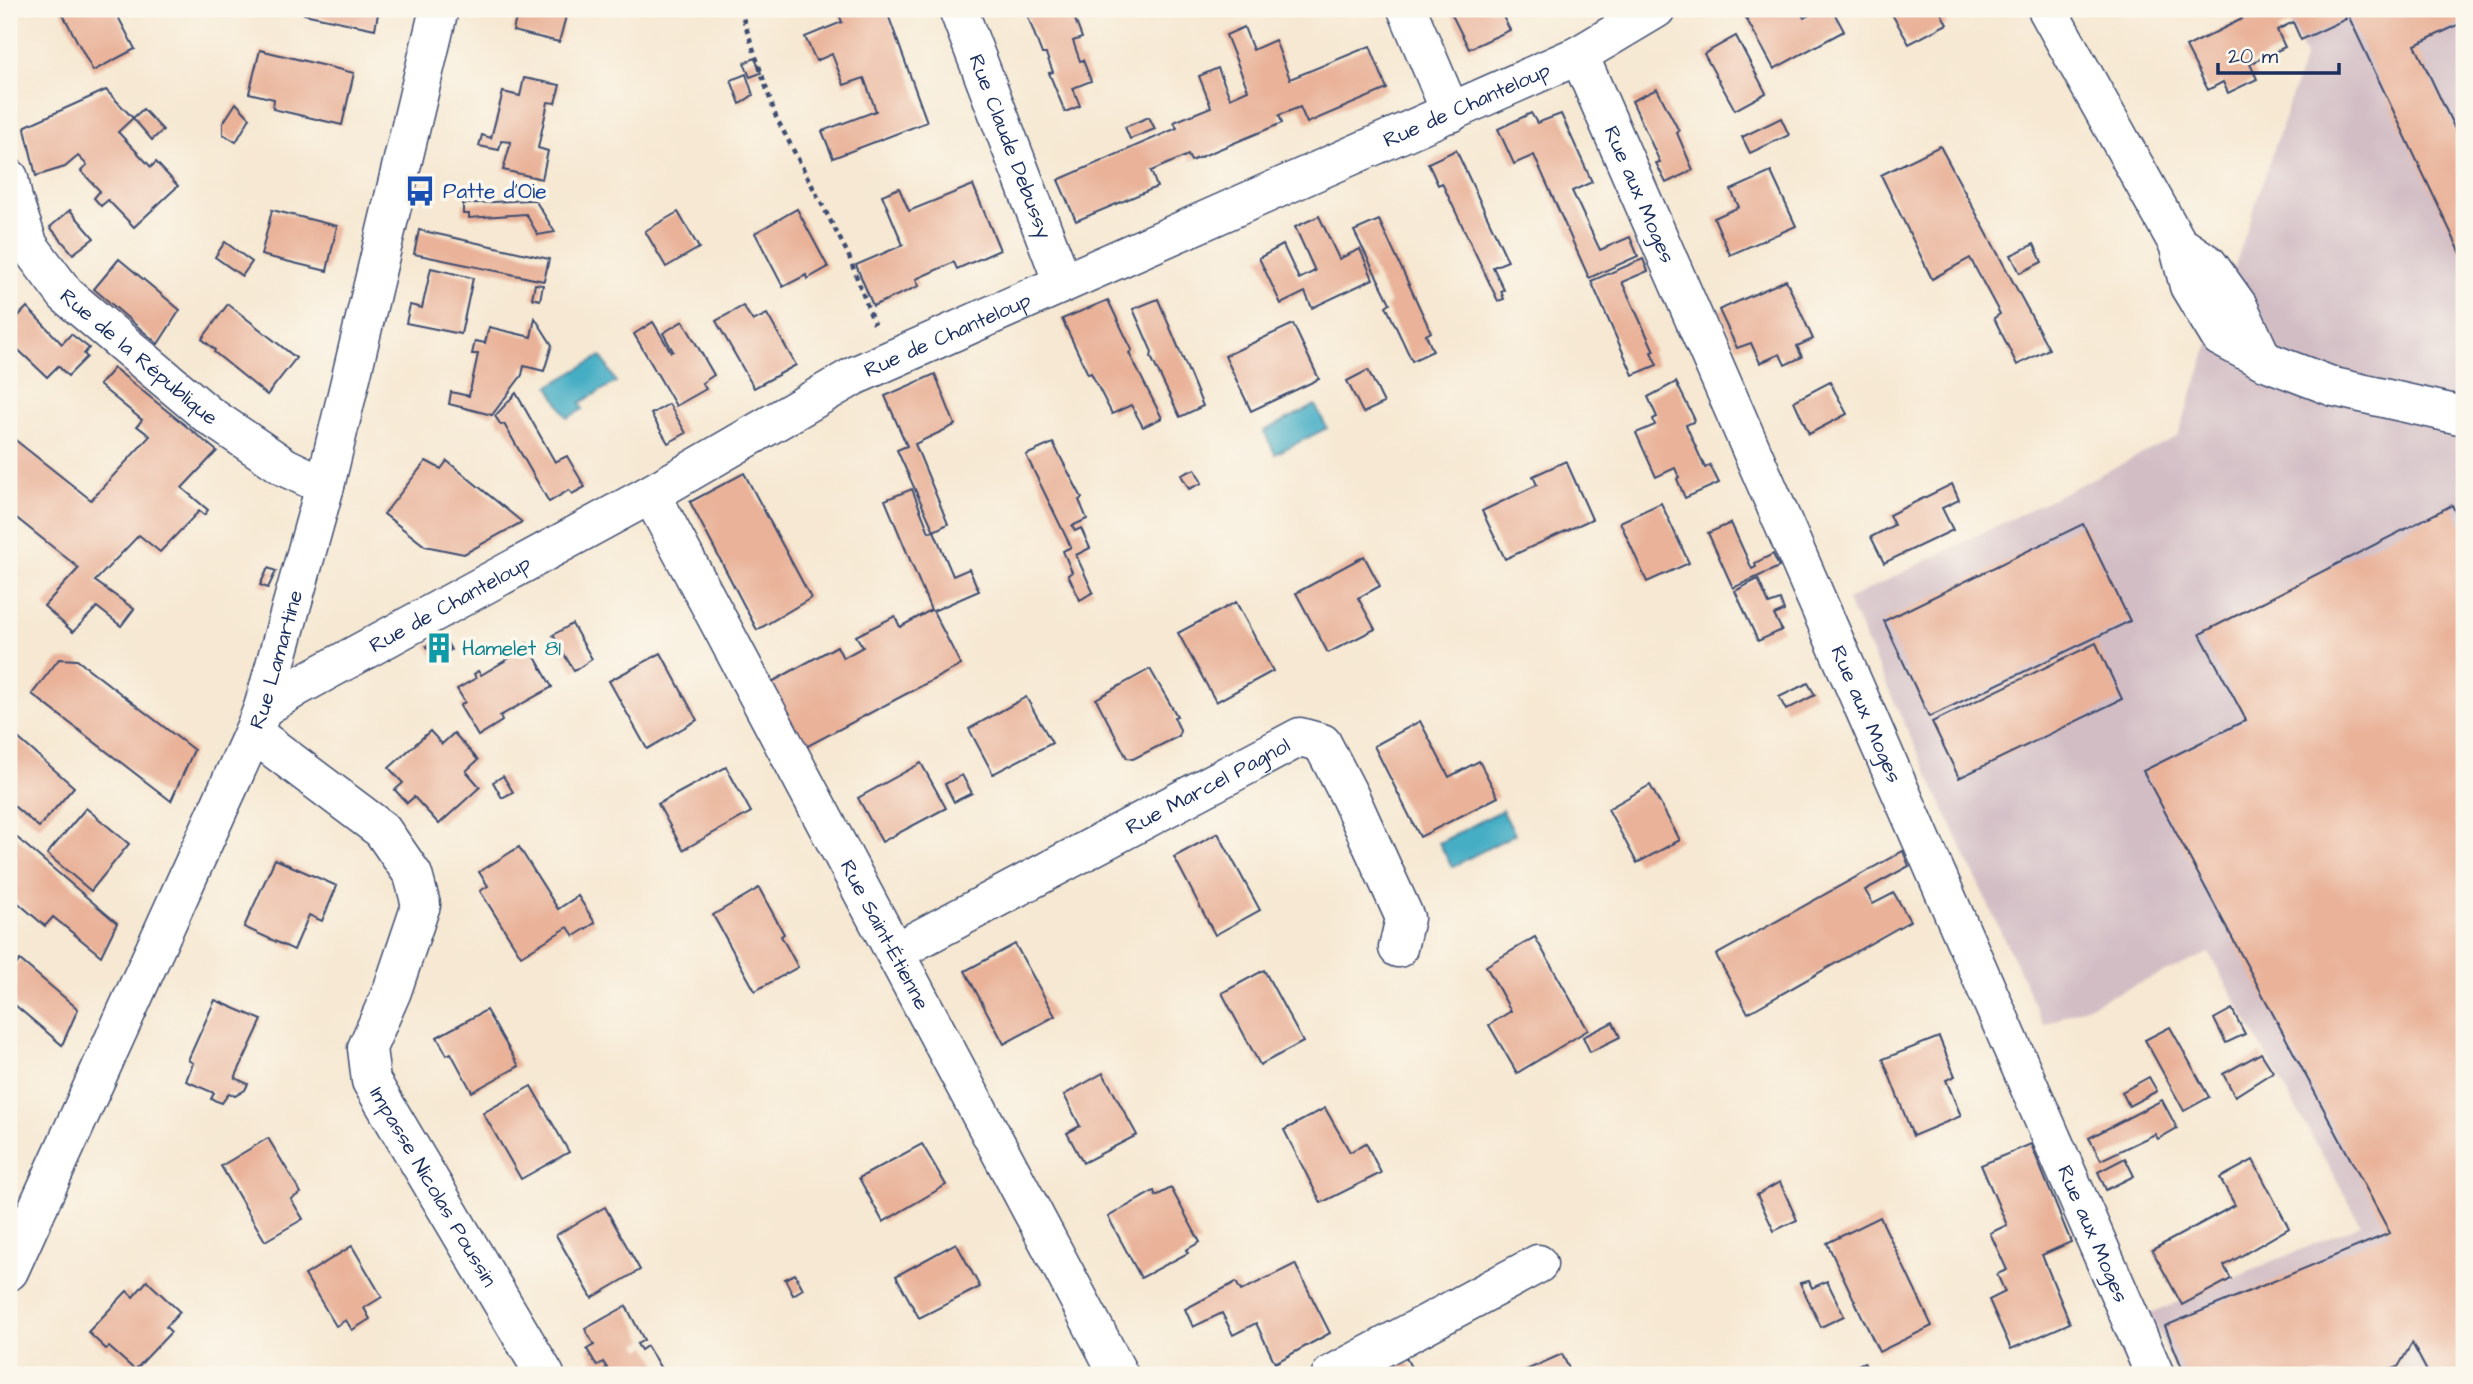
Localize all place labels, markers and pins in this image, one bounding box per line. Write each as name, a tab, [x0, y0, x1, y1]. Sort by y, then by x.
bus stop icon: Patte d'Oie	[403, 174, 437, 208]
place label: Patte d'Oie	[443, 177, 547, 206]
building icon: Hamelet 81	[422, 631, 456, 665]
place label: Hamelet 81	[462, 634, 561, 663]

